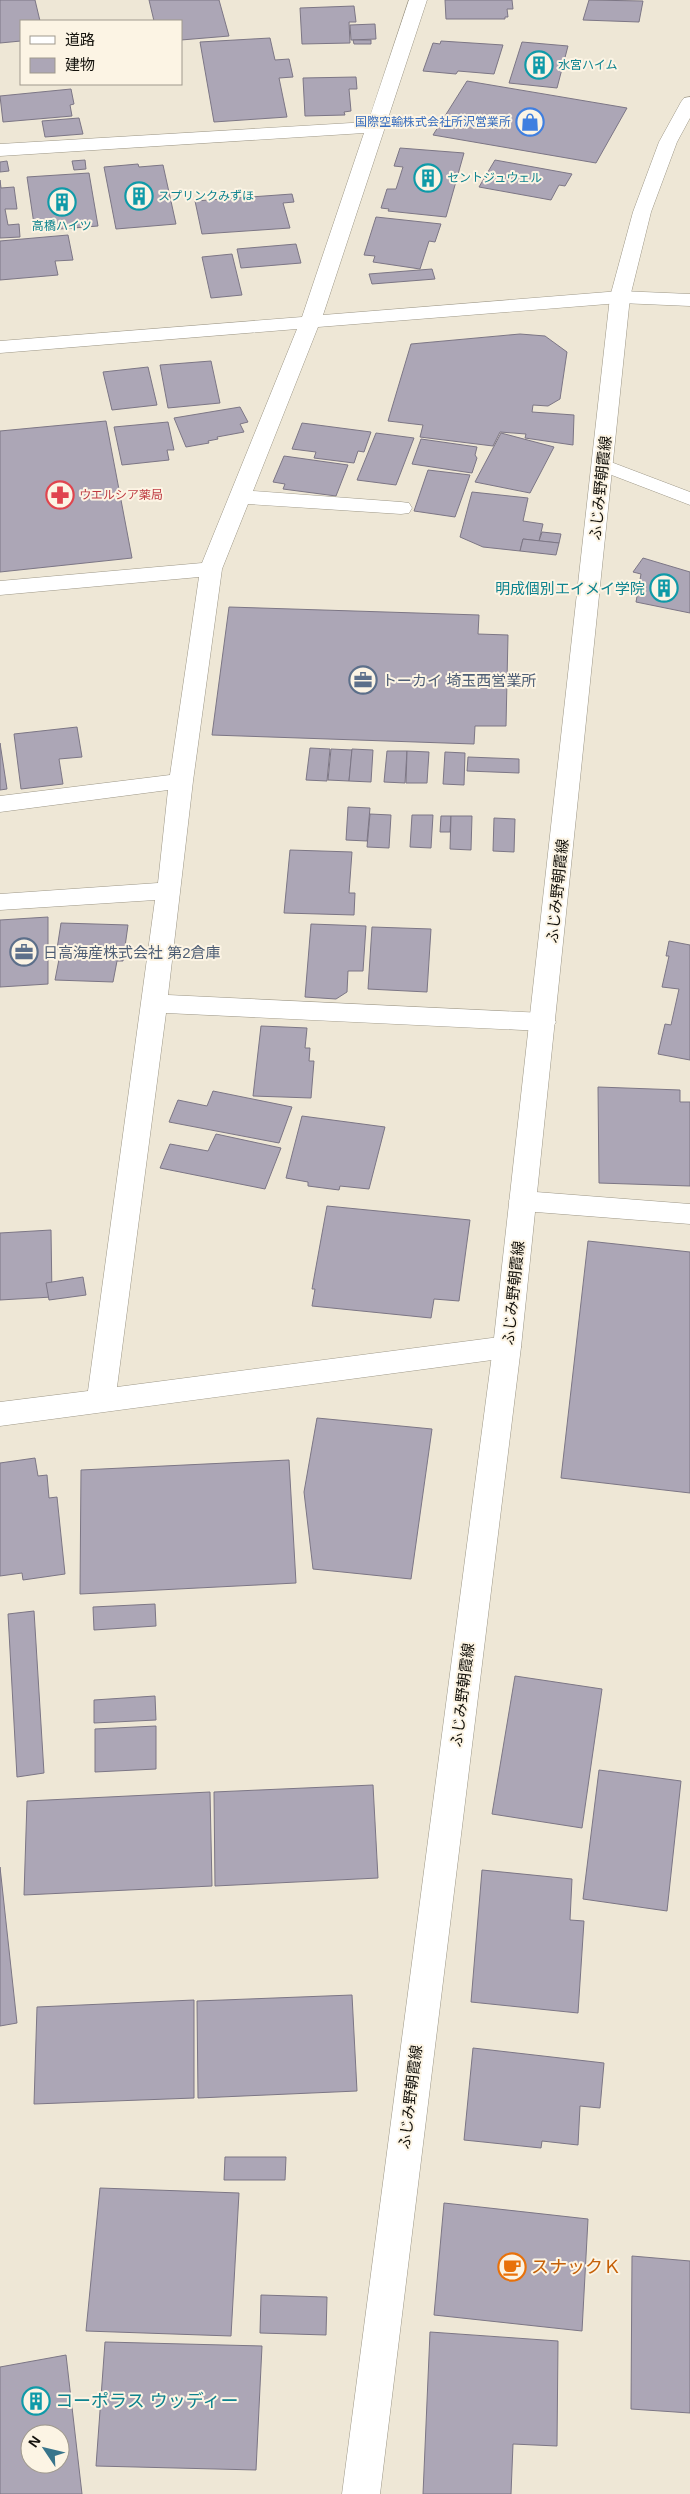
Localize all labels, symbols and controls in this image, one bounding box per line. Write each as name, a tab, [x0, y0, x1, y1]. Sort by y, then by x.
legend	[20, 20, 182, 85]
text: 道路	[65, 31, 95, 48]
building icon: 水宮ハイム	[524, 50, 554, 80]
text: 建物	[65, 56, 95, 73]
place label: 水宮ハイム	[558, 58, 618, 72]
shop icon: 国際空輸株式会社所沢営業所	[515, 107, 545, 137]
place label: 国際空輸株式会社所沢営業所	[355, 115, 511, 129]
building icon: セントジュウェル	[413, 163, 443, 193]
place label: セントジュウェル	[447, 171, 542, 185]
building icon: スプリンクみずほ	[124, 181, 154, 211]
building icon: 高橋ハイツ	[47, 187, 77, 217]
place label: スプリンクみずほ	[158, 189, 254, 203]
place label: 高橋ハイツ	[32, 219, 92, 233]
street label: ふじみ野朝霞線	[586, 435, 614, 541]
pharmacy icon: ウエルシア薬局	[45, 480, 75, 510]
place label: ウエルシア薬局	[79, 488, 163, 502]
building icon: 明成個別エイメイ学院	[649, 573, 679, 603]
place label: 明成個別エイメイ学院	[495, 580, 645, 597]
office icon: トーカイ 埼玉西営業所	[348, 665, 378, 695]
place label: トーカイ 埼玉西営業所	[382, 672, 536, 689]
street label: ふじみ野朝霞線	[543, 838, 571, 944]
office icon: 日高海産株式会社 第2倉庫	[9, 937, 39, 967]
place label: 日高海産株式会社 第2倉庫	[43, 944, 221, 961]
street label: ふじみ野朝霞線	[499, 1240, 527, 1346]
street label: ふじみ野朝霞線	[447, 1642, 477, 1748]
street label: ふじみ野朝霞線	[395, 2044, 425, 2150]
cafe icon: スナックＫ	[497, 2252, 527, 2282]
place label: スナックＫ	[531, 2257, 621, 2277]
building icon: コーポラス ウッディー	[21, 2386, 51, 2416]
place label: コーポラス ウッディー	[55, 2391, 238, 2411]
north arrow	[20, 2424, 70, 2474]
text: N	[25, 2433, 44, 2450]

